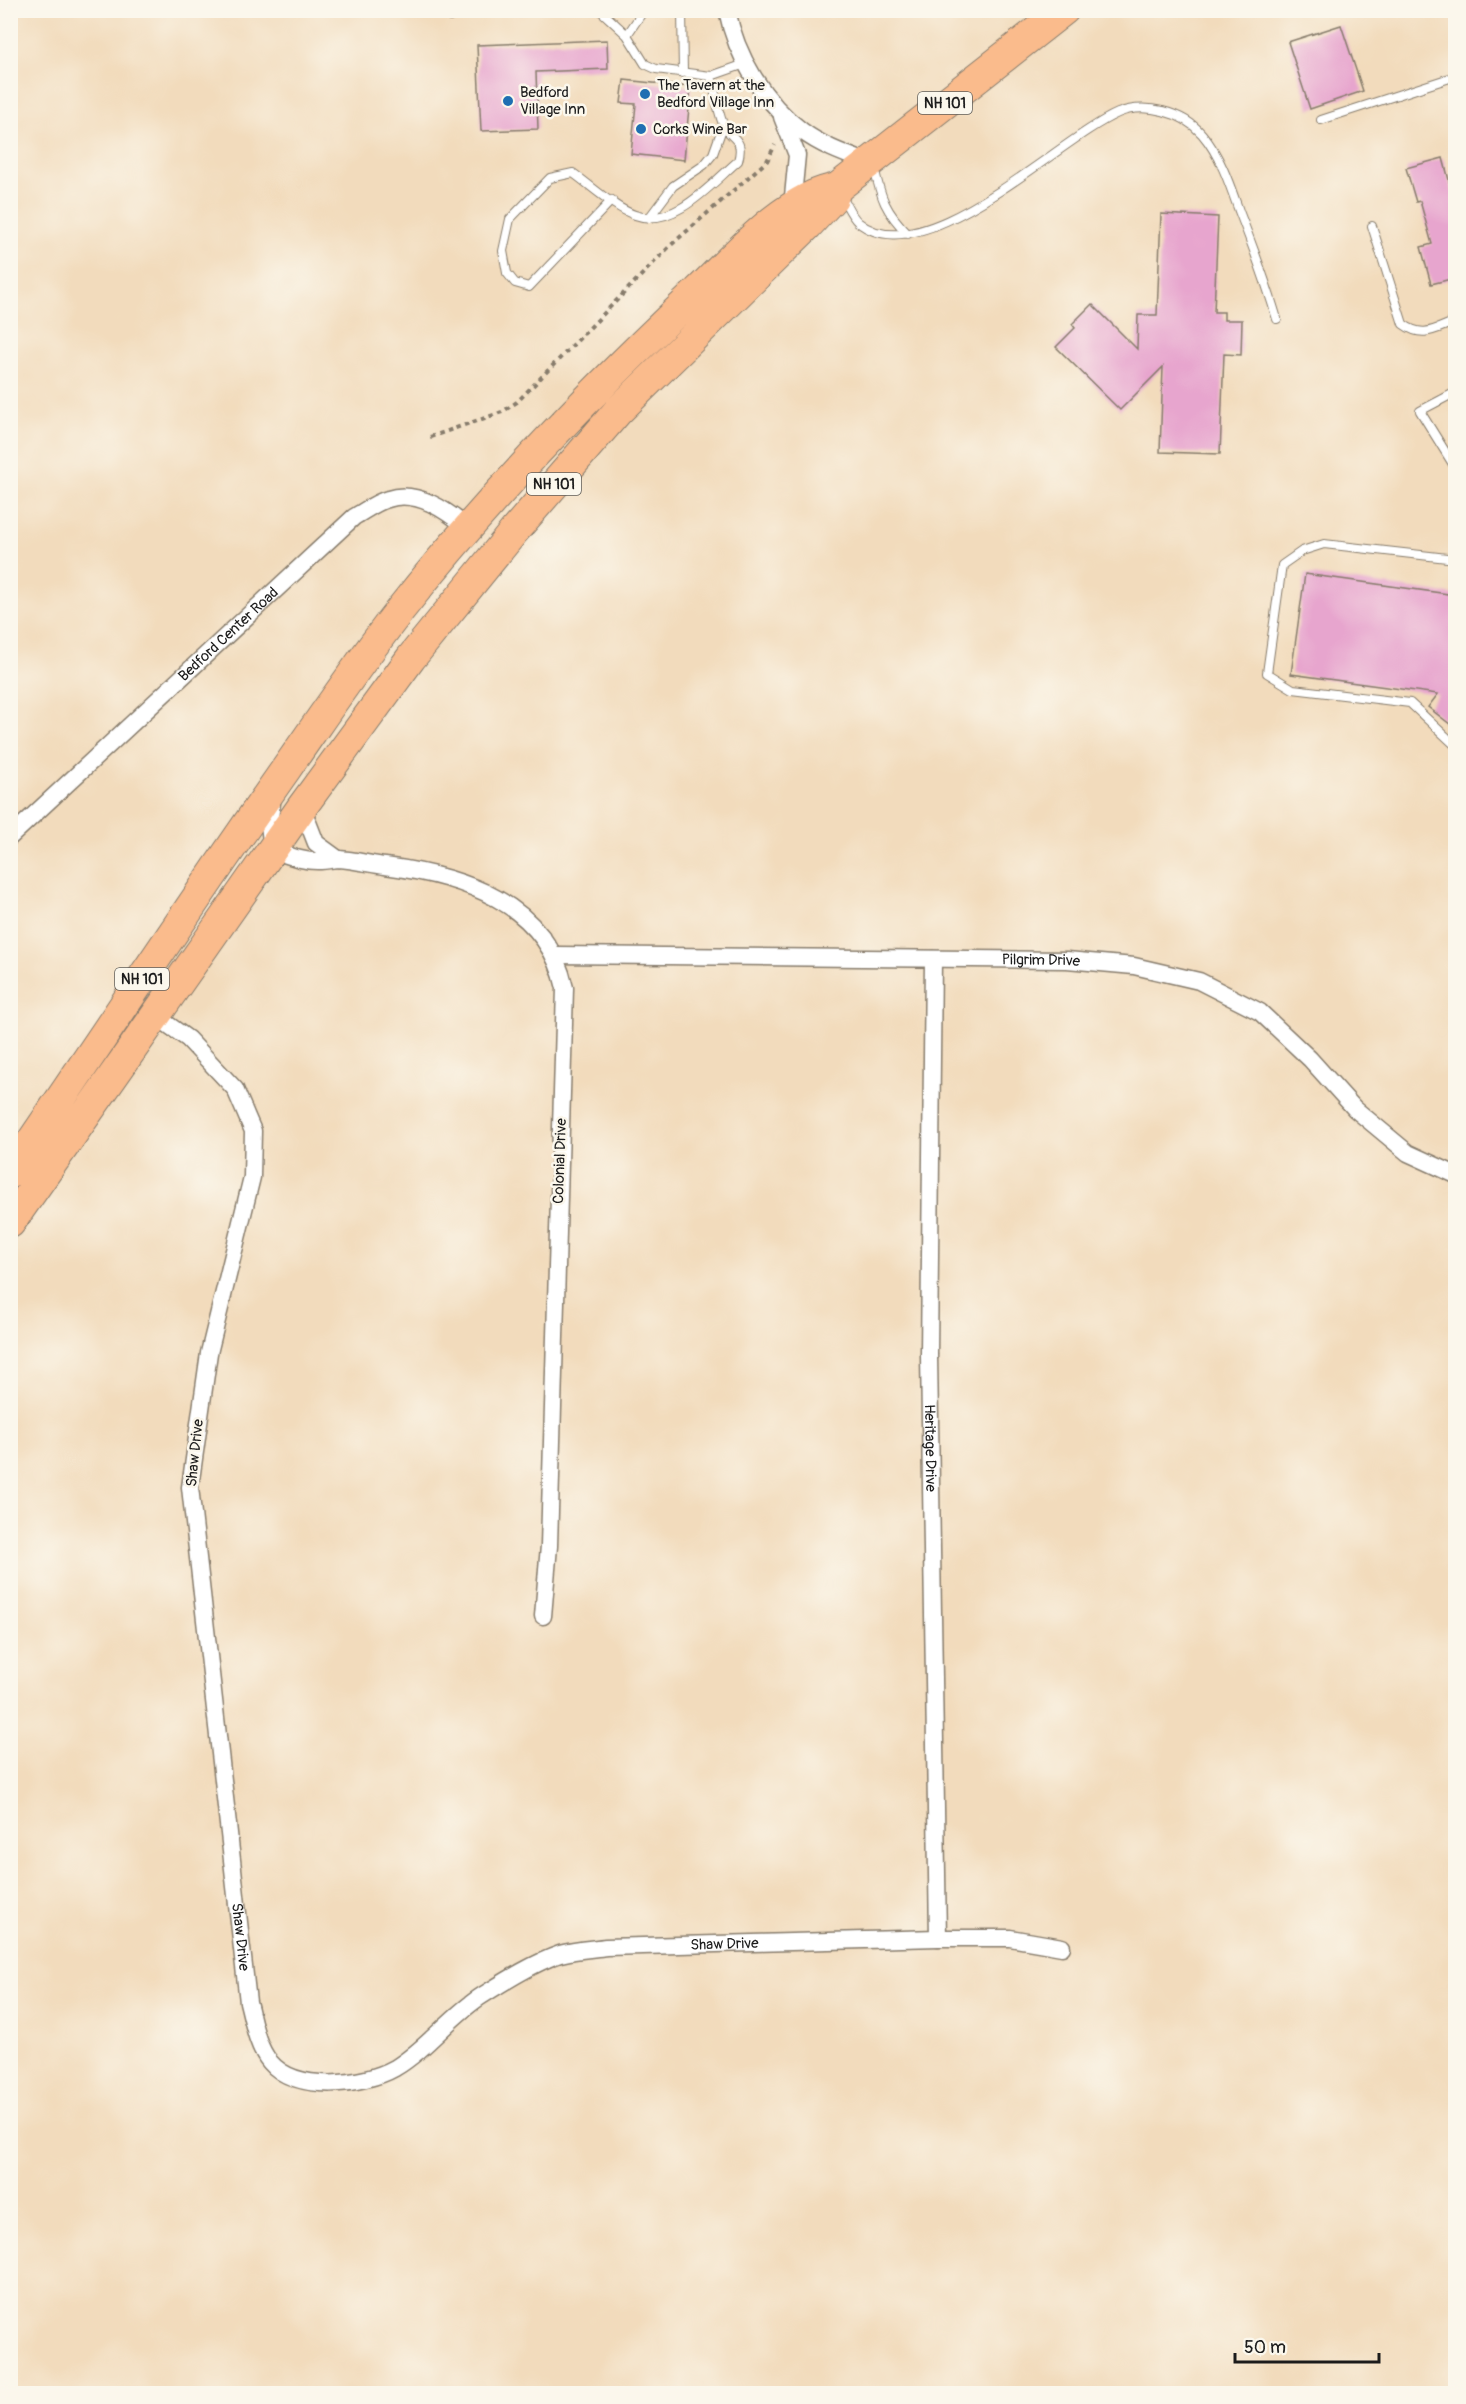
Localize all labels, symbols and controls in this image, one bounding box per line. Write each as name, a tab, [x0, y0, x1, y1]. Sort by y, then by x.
place label: The Tavern at the Bedford Village Inn	[657, 76, 774, 112]
place label: Bedford Village Inn	[520, 83, 585, 119]
marker: The Tavern at the Bedford Village Inn	[638, 87, 652, 101]
road number: NH 101	[918, 92, 972, 114]
marker: Bedford Village Inn	[501, 94, 515, 108]
place label: Corks Wine Bar	[653, 120, 748, 139]
marker: Corks Wine Bar	[634, 122, 648, 136]
road number: NH 101	[527, 473, 581, 495]
street label: Bedford Center Road	[174, 583, 282, 685]
street label: Pilgrim Drive	[1002, 950, 1082, 971]
road number: NH 101	[115, 968, 169, 990]
street label: Colonial Drive	[549, 1117, 571, 1204]
street label: Heritage Drive	[920, 1404, 941, 1493]
street label: Shaw Drive	[182, 1418, 208, 1488]
street label: Shaw Drive	[227, 1902, 254, 1972]
street label: Shaw Drive	[690, 1933, 759, 1954]
scale bar	[1235, 2326, 1379, 2364]
text: 50 m	[1244, 2336, 1286, 2359]

